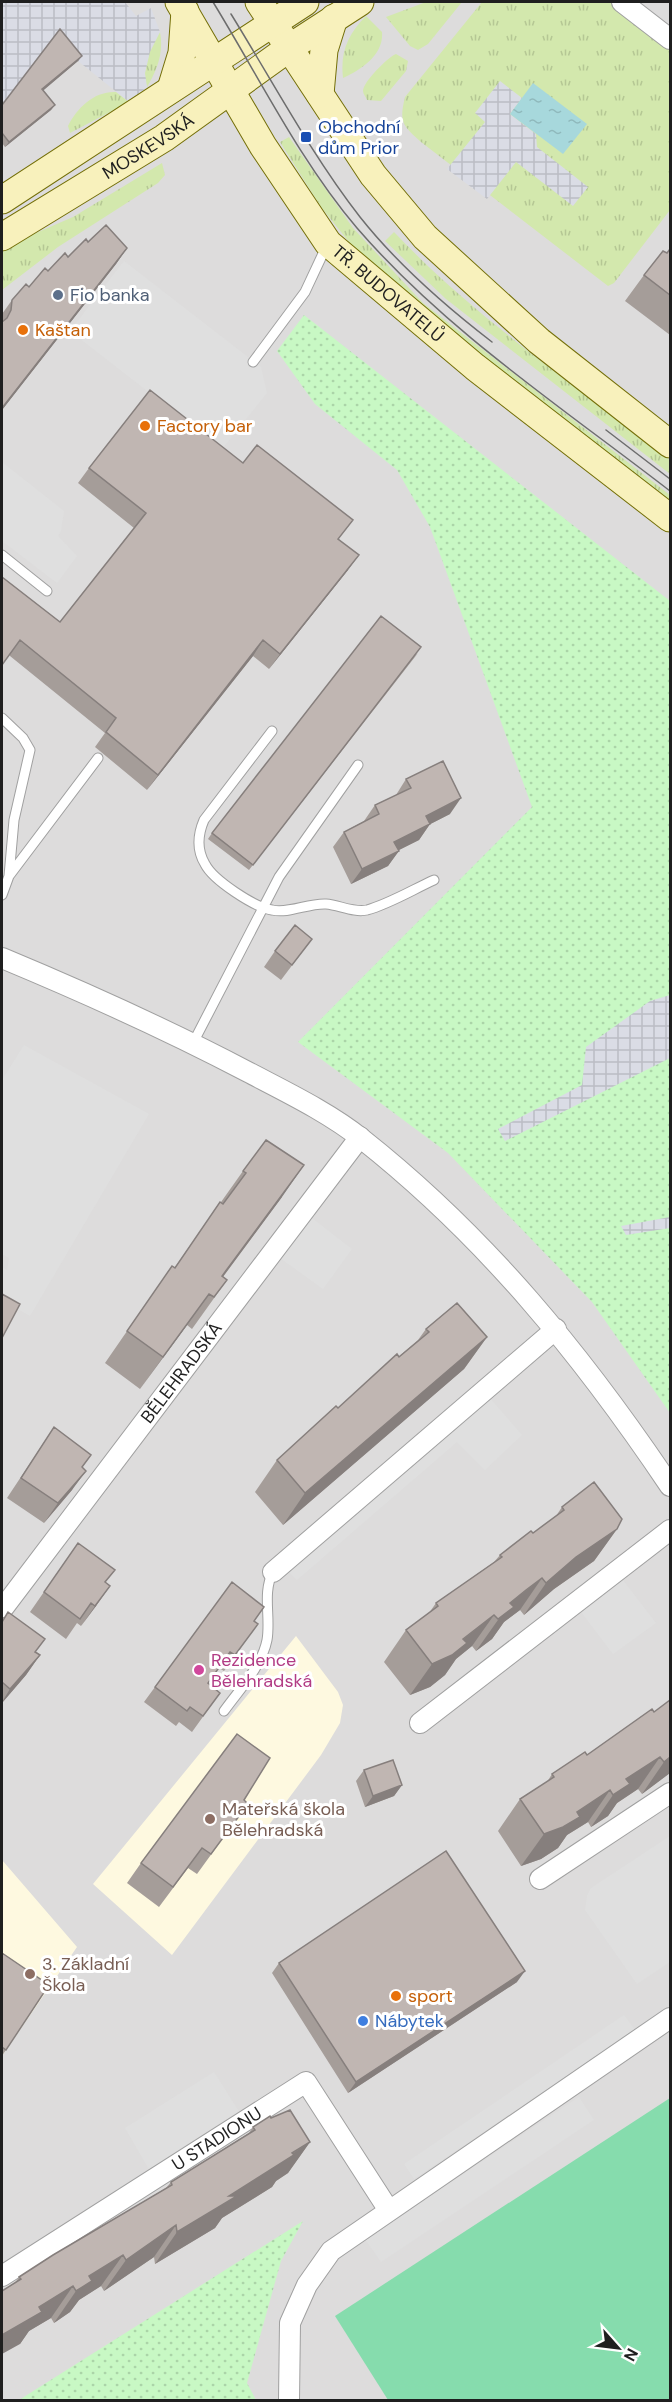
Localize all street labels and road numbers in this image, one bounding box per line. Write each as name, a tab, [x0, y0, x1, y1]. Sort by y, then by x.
street label: MOSKEVSKÁ	[98, 108, 199, 185]
street label: TŘ. BUDOVATELŮ	[327, 239, 449, 348]
street label: BĚLEHRADSKÁ	[135, 1317, 228, 1428]
street label: U STADIONU	[167, 2101, 266, 2176]

